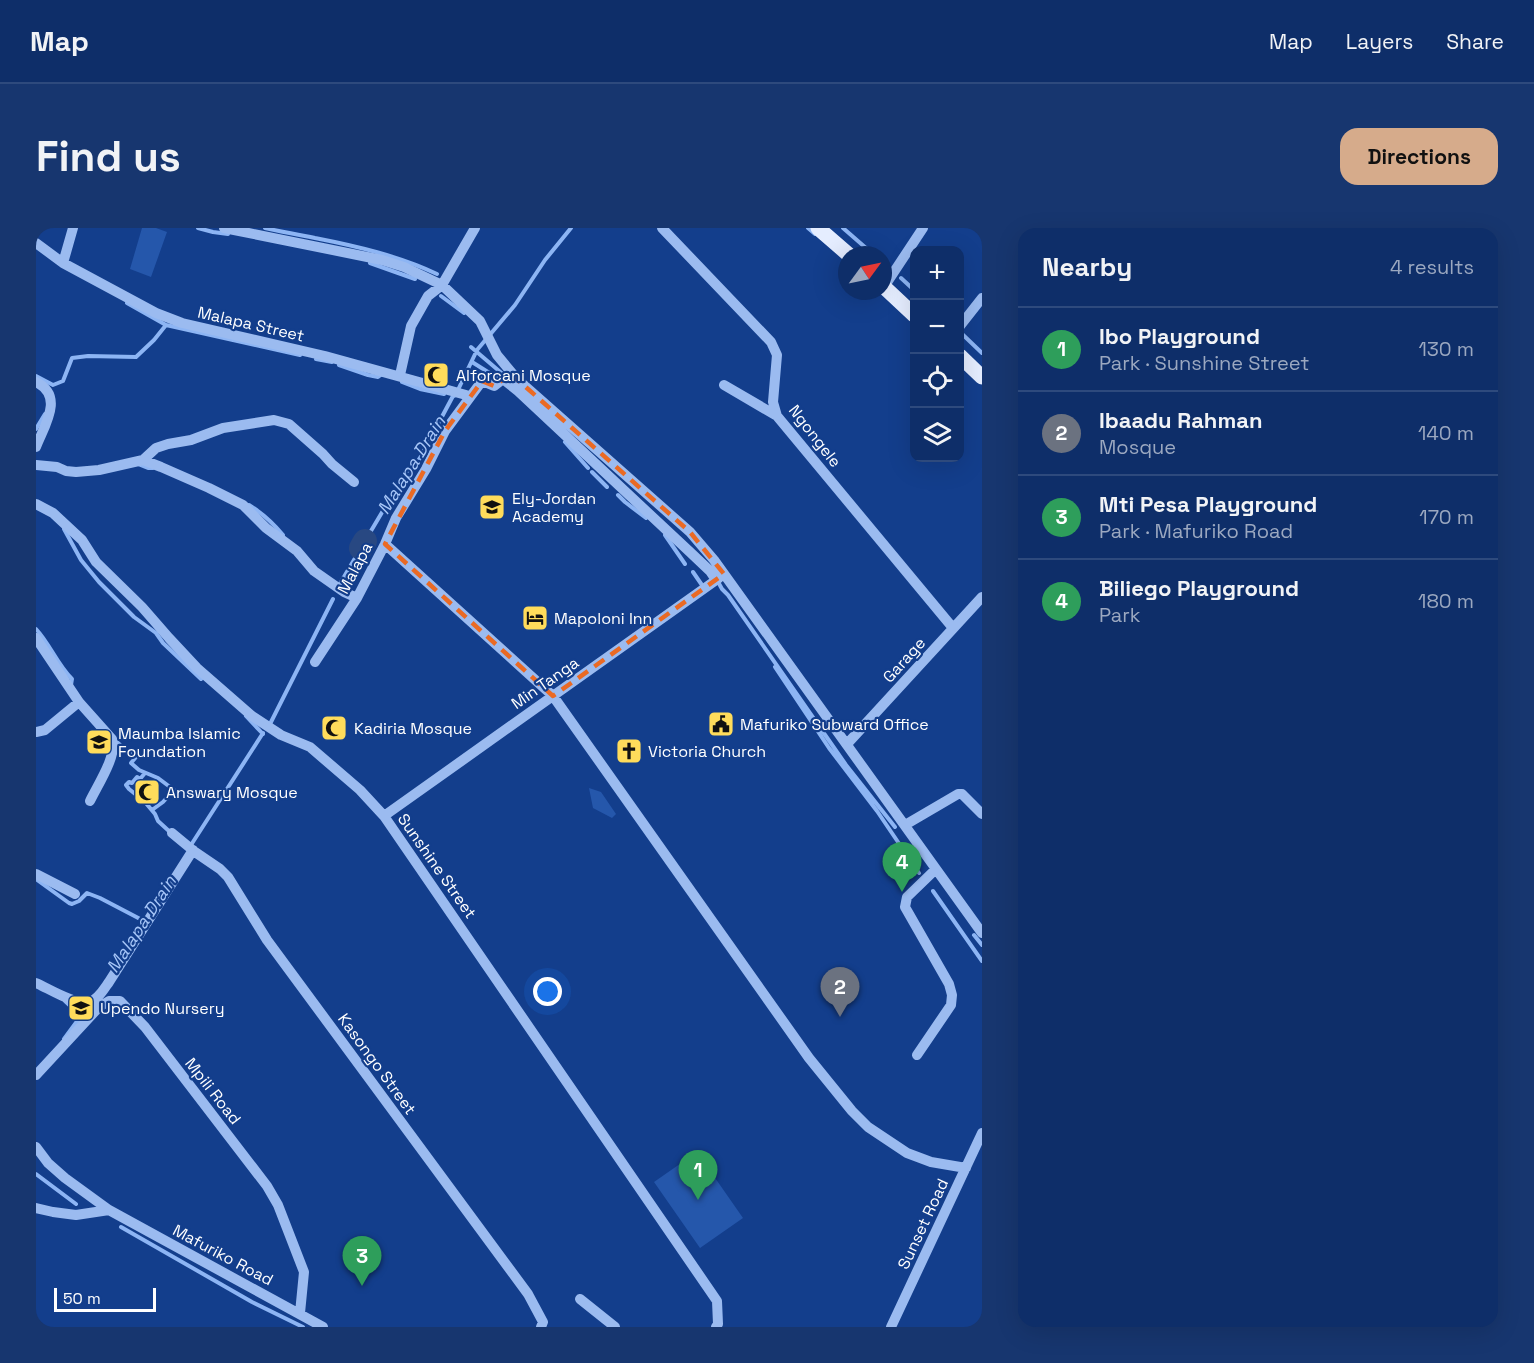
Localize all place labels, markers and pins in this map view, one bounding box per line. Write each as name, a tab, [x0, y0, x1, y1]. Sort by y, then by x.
mosque icon: Alforcani Mosque	[421, 360, 451, 390]
place label: Alforcani Mosque	[456, 365, 591, 386]
place label: Ely-Jordan Academy	[512, 488, 596, 527]
school or university icon: Ely-Jordan Academy	[477, 492, 507, 522]
hotel icon: Mapoloni Inn	[520, 603, 550, 633]
place label: Mapoloni Inn	[554, 608, 652, 629]
public building icon: Mafuriko Subward Office	[706, 709, 736, 739]
mosque icon: Kadiria Mosque	[319, 713, 349, 743]
place label: Mafuriko Subward Office	[740, 714, 929, 735]
place label: Kadiria Mosque	[354, 718, 472, 739]
place label: Maumba Islamic Foundation	[118, 723, 241, 762]
school or university icon: Maumba Islamic Foundation	[84, 727, 114, 757]
church icon: Victoria Church	[614, 736, 644, 766]
place label: Victoria Church	[648, 741, 766, 762]
mosque icon: Answary Mosque	[132, 777, 162, 807]
place label: Answary Mosque	[166, 782, 298, 803]
pin: 4	[882, 842, 922, 892]
pin: 2	[820, 968, 860, 1017]
school or university icon: Upendo Nursery	[66, 993, 96, 1023]
place label: Upendo Nursery	[100, 998, 225, 1019]
pin: 1	[678, 1150, 718, 1200]
pin: 3	[342, 1236, 382, 1286]

